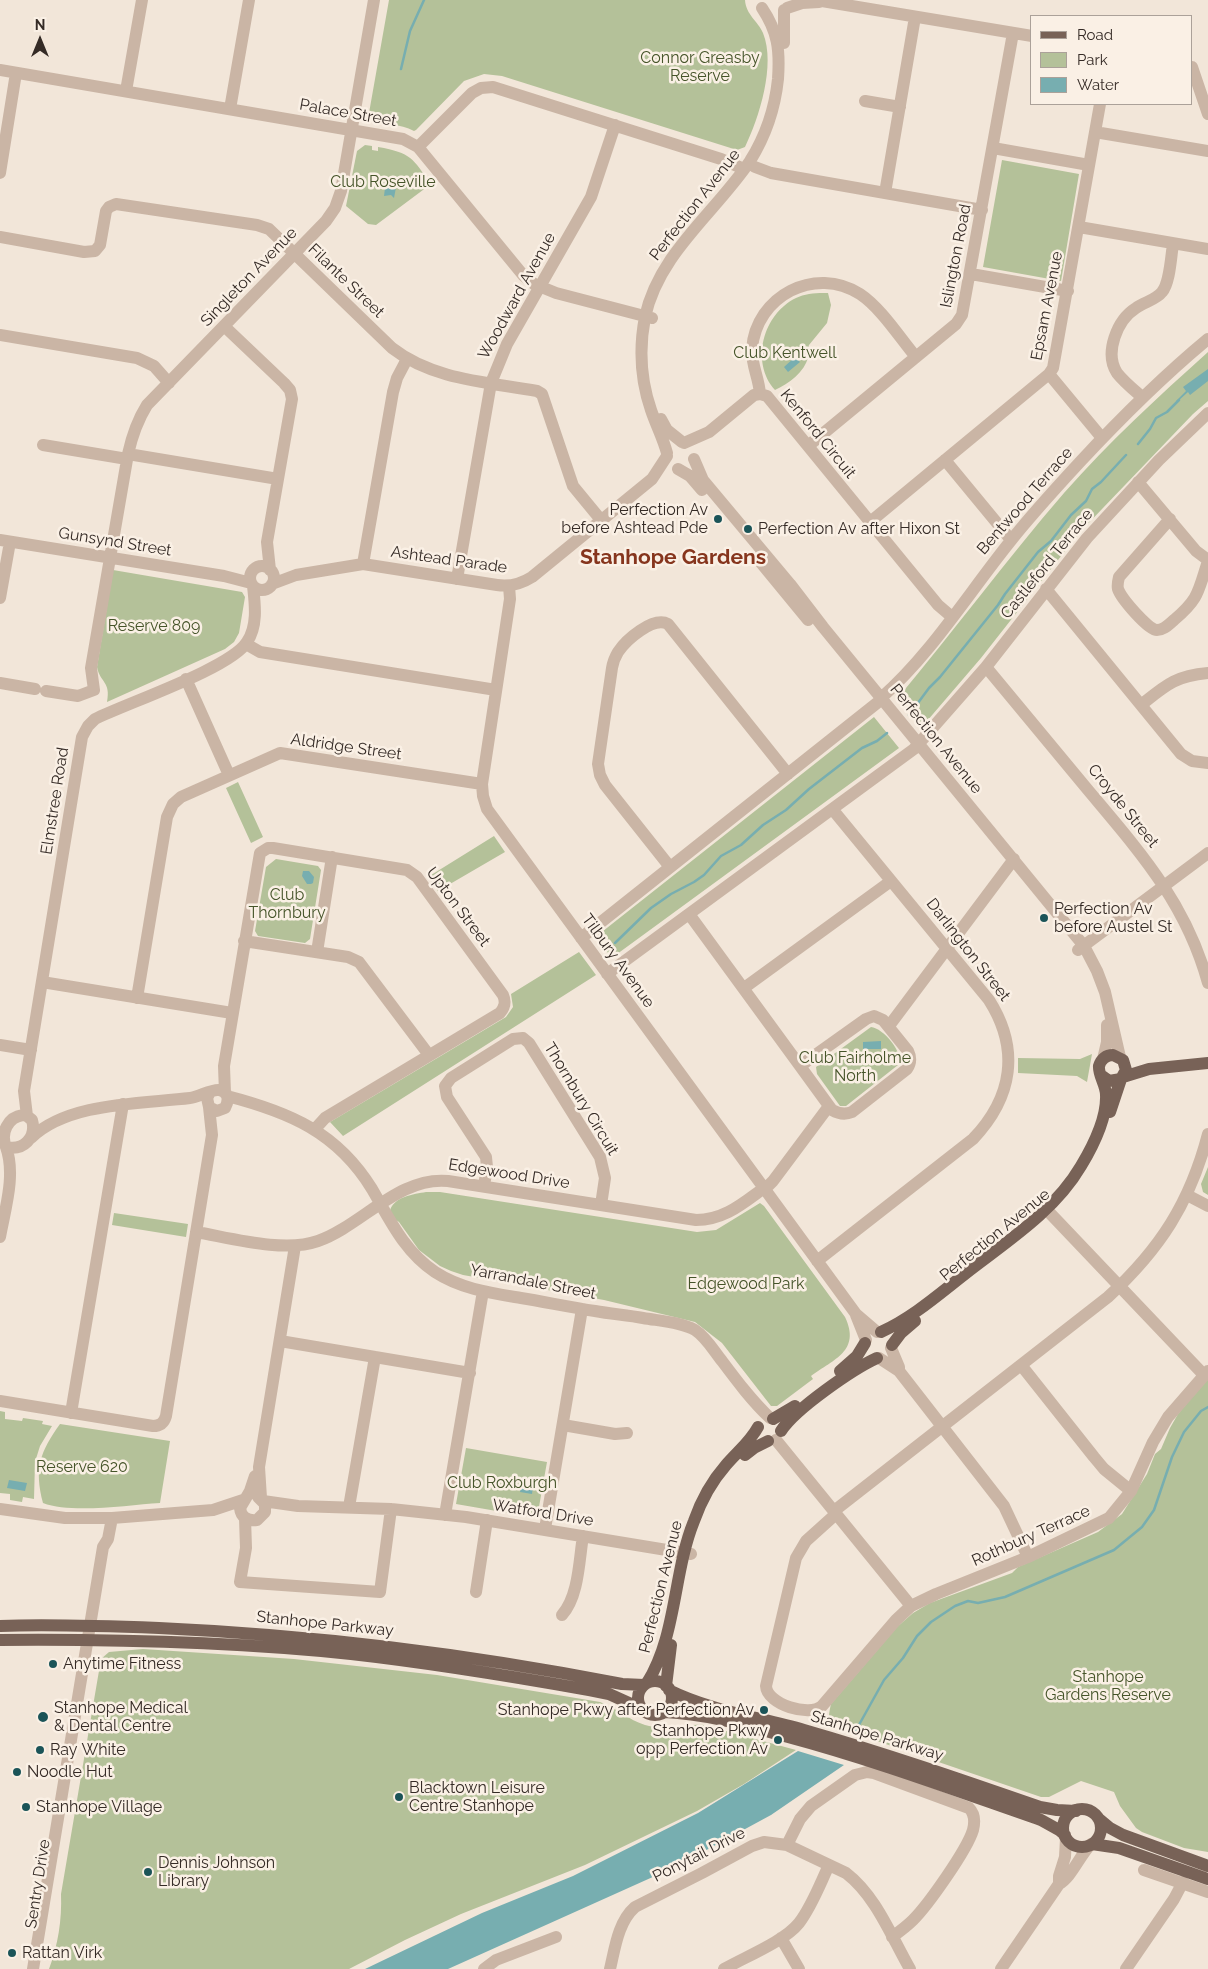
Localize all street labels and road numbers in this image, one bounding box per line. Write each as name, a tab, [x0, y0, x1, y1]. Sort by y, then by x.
street label: Palace Street	[298, 95, 398, 131]
street label: Perfection Avenue	[646, 146, 744, 264]
street label: Islington Road	[937, 203, 975, 309]
street label: Singleton Avenue	[197, 223, 301, 331]
street label: Woodward Avenue	[474, 229, 560, 363]
street label: Filante Street	[304, 240, 388, 322]
street label: Epsam Avenue	[1027, 250, 1067, 362]
street label: Kenford Circuit	[776, 385, 860, 483]
street label: Bentwood Terrace	[973, 443, 1077, 559]
street label: Castleford Terrace	[997, 505, 1097, 623]
street label: Gunsynd Street	[57, 524, 173, 560]
street label: Ashtead Parade	[390, 542, 508, 578]
street label: Perfection Avenue	[886, 680, 986, 798]
street label: Aldridge Street	[289, 730, 403, 764]
street label: Elmstree Road	[37, 746, 73, 856]
street label: Croyde Street	[1084, 760, 1162, 852]
street label: Upton Street	[422, 864, 494, 950]
street label: Darlington Street	[922, 895, 1014, 1005]
street label: Tilbury Avenue	[577, 910, 659, 1012]
street label: Thornbury Circuit	[540, 1039, 622, 1159]
street label: Edgewood Drive	[447, 1155, 571, 1193]
street label: Perfection Avenue	[936, 1185, 1054, 1285]
street label: Yarrandale Street	[468, 1260, 598, 1304]
street label: Watford Drive	[491, 1496, 595, 1530]
street label: Rothbury Terrace	[969, 1501, 1093, 1571]
street label: Perfection Avenue	[635, 1519, 687, 1655]
street label: Stanhope Parkway	[255, 1607, 395, 1641]
street label: Stanhope Parkway	[808, 1707, 946, 1765]
street label: Ponytail Drive	[650, 1823, 748, 1887]
street label: Sentry Drive	[21, 1838, 55, 1930]

